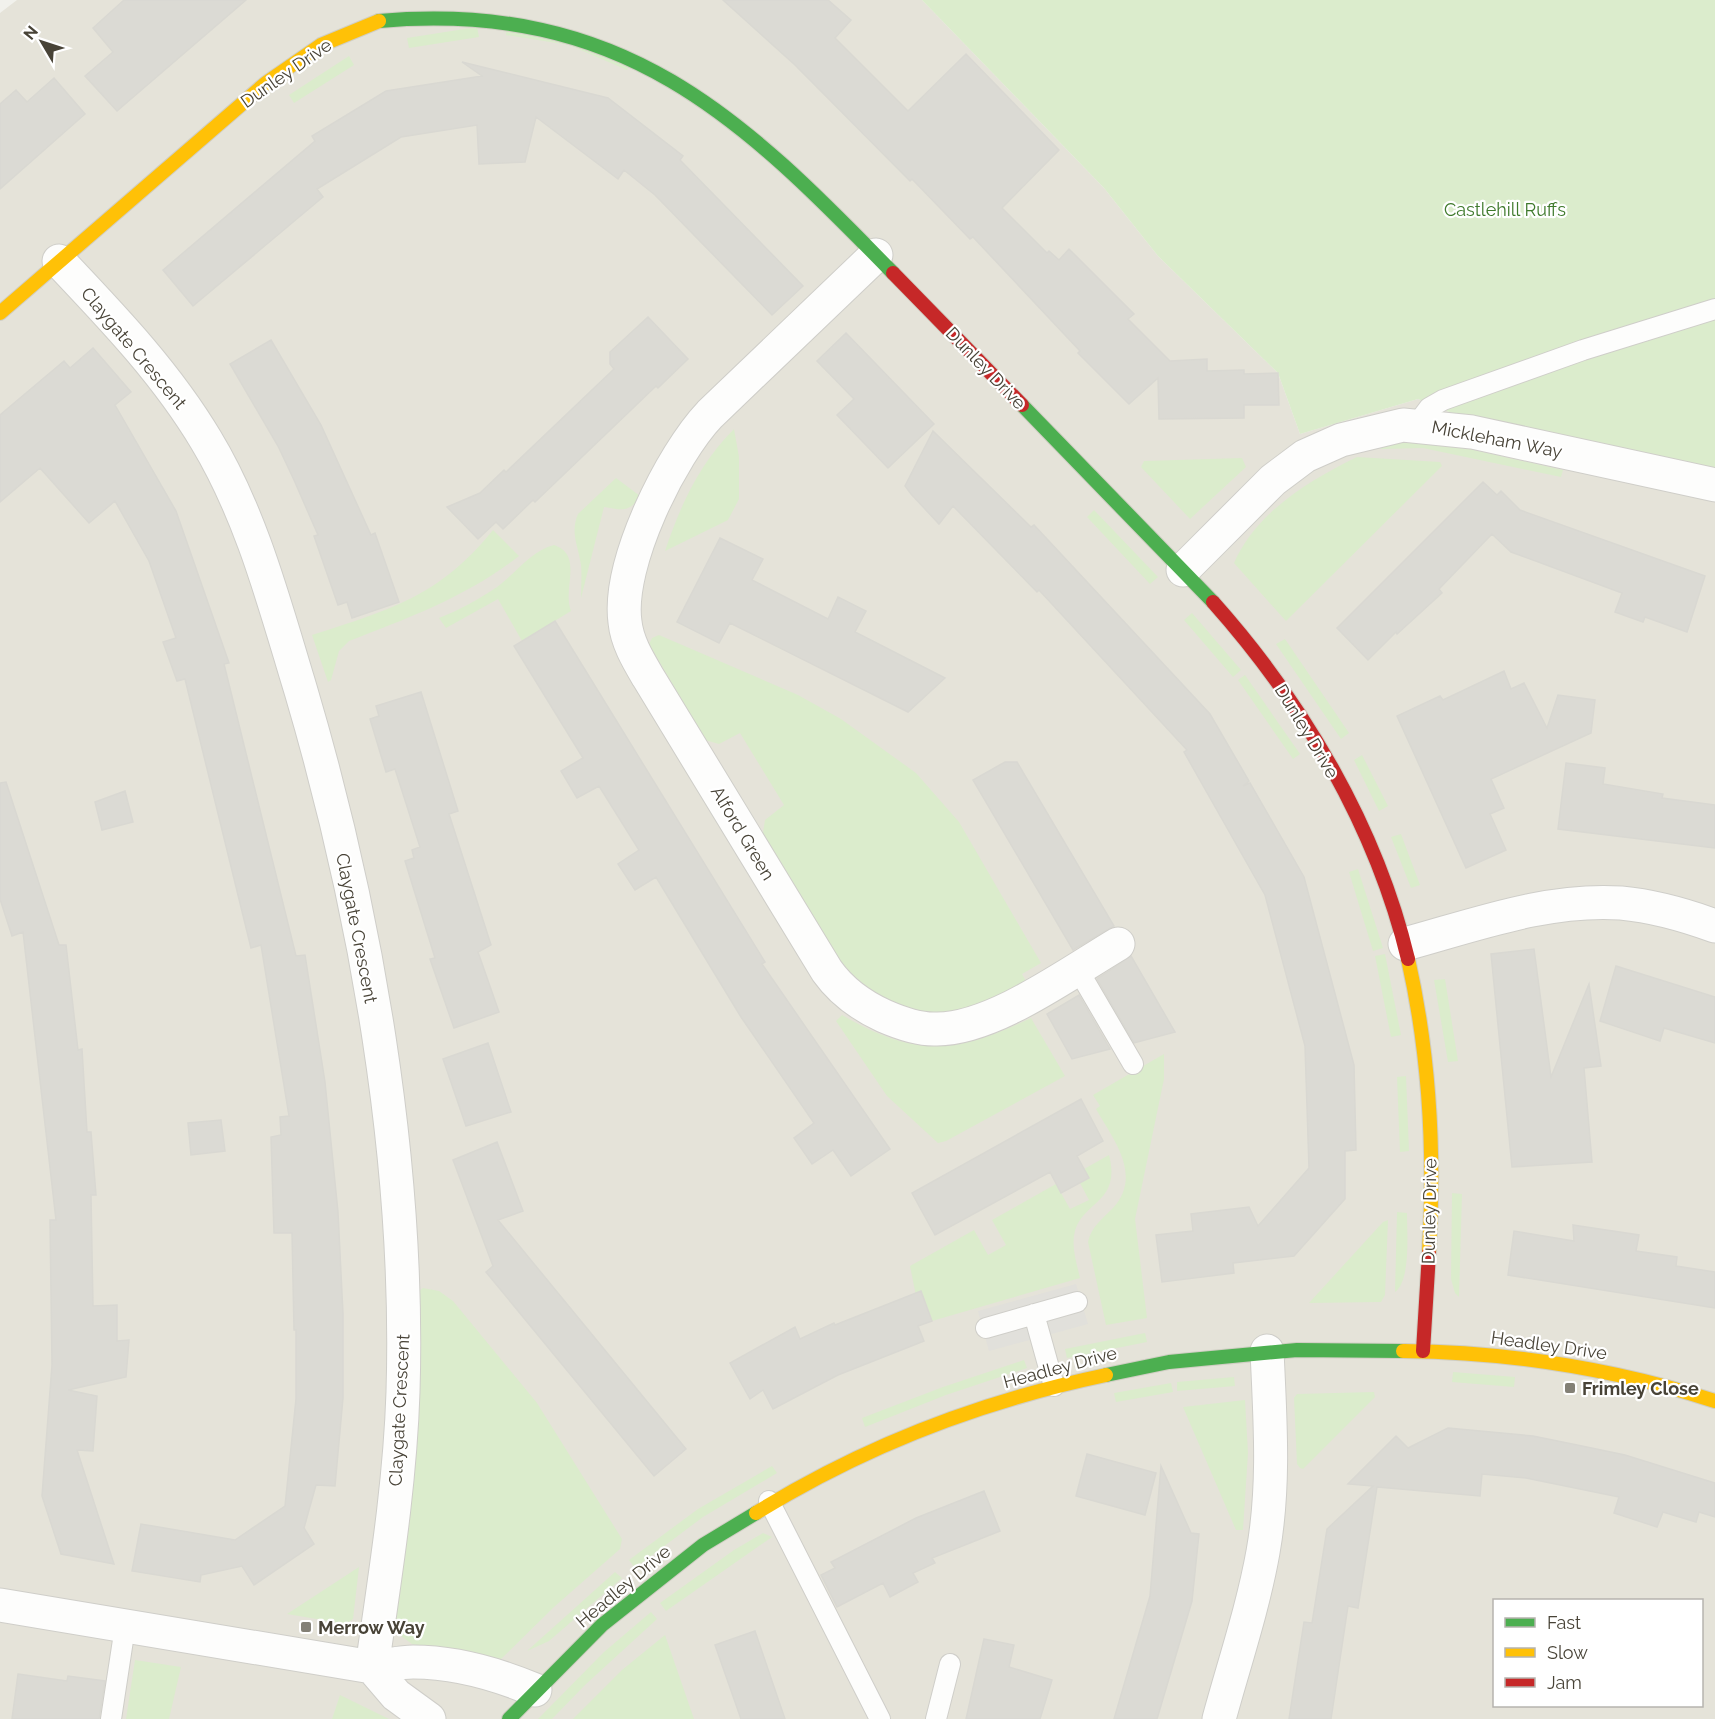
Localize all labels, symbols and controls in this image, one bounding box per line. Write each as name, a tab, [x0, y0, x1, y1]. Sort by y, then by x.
north arrow	[12, 12, 72, 72]
text: N	[20, 22, 42, 44]
street label: Dunley Drive	[237, 34, 336, 112]
park label: Castlehill Ruffs	[1444, 199, 1566, 220]
street label: Claygate Crescent	[77, 283, 191, 413]
street label: Dunley Drive	[942, 323, 1031, 414]
street label: Mickleham Way	[1430, 416, 1564, 462]
street label: Dunley Drive	[1271, 680, 1344, 782]
street label: Alford Green	[707, 782, 779, 884]
street label: Claygate Crescent	[332, 851, 382, 1005]
street label: Dunley Drive	[1418, 1157, 1440, 1264]
street label: Headley Drive	[1490, 1326, 1609, 1364]
street label: Claygate Crescent	[385, 1333, 413, 1487]
street label: Headley Drive	[1001, 1342, 1119, 1392]
place label: Frimley Close	[1582, 1378, 1699, 1399]
marker: Frimley Close	[1563, 1381, 1577, 1395]
street label: Headley Drive	[572, 1540, 675, 1632]
legend	[1493, 1599, 1703, 1707]
text: Fast	[1547, 1612, 1581, 1633]
place label: Merrow Way	[318, 1617, 425, 1638]
marker: Merrow Way	[299, 1620, 313, 1634]
text: Slow	[1547, 1642, 1588, 1663]
text: Jam	[1547, 1672, 1582, 1693]

